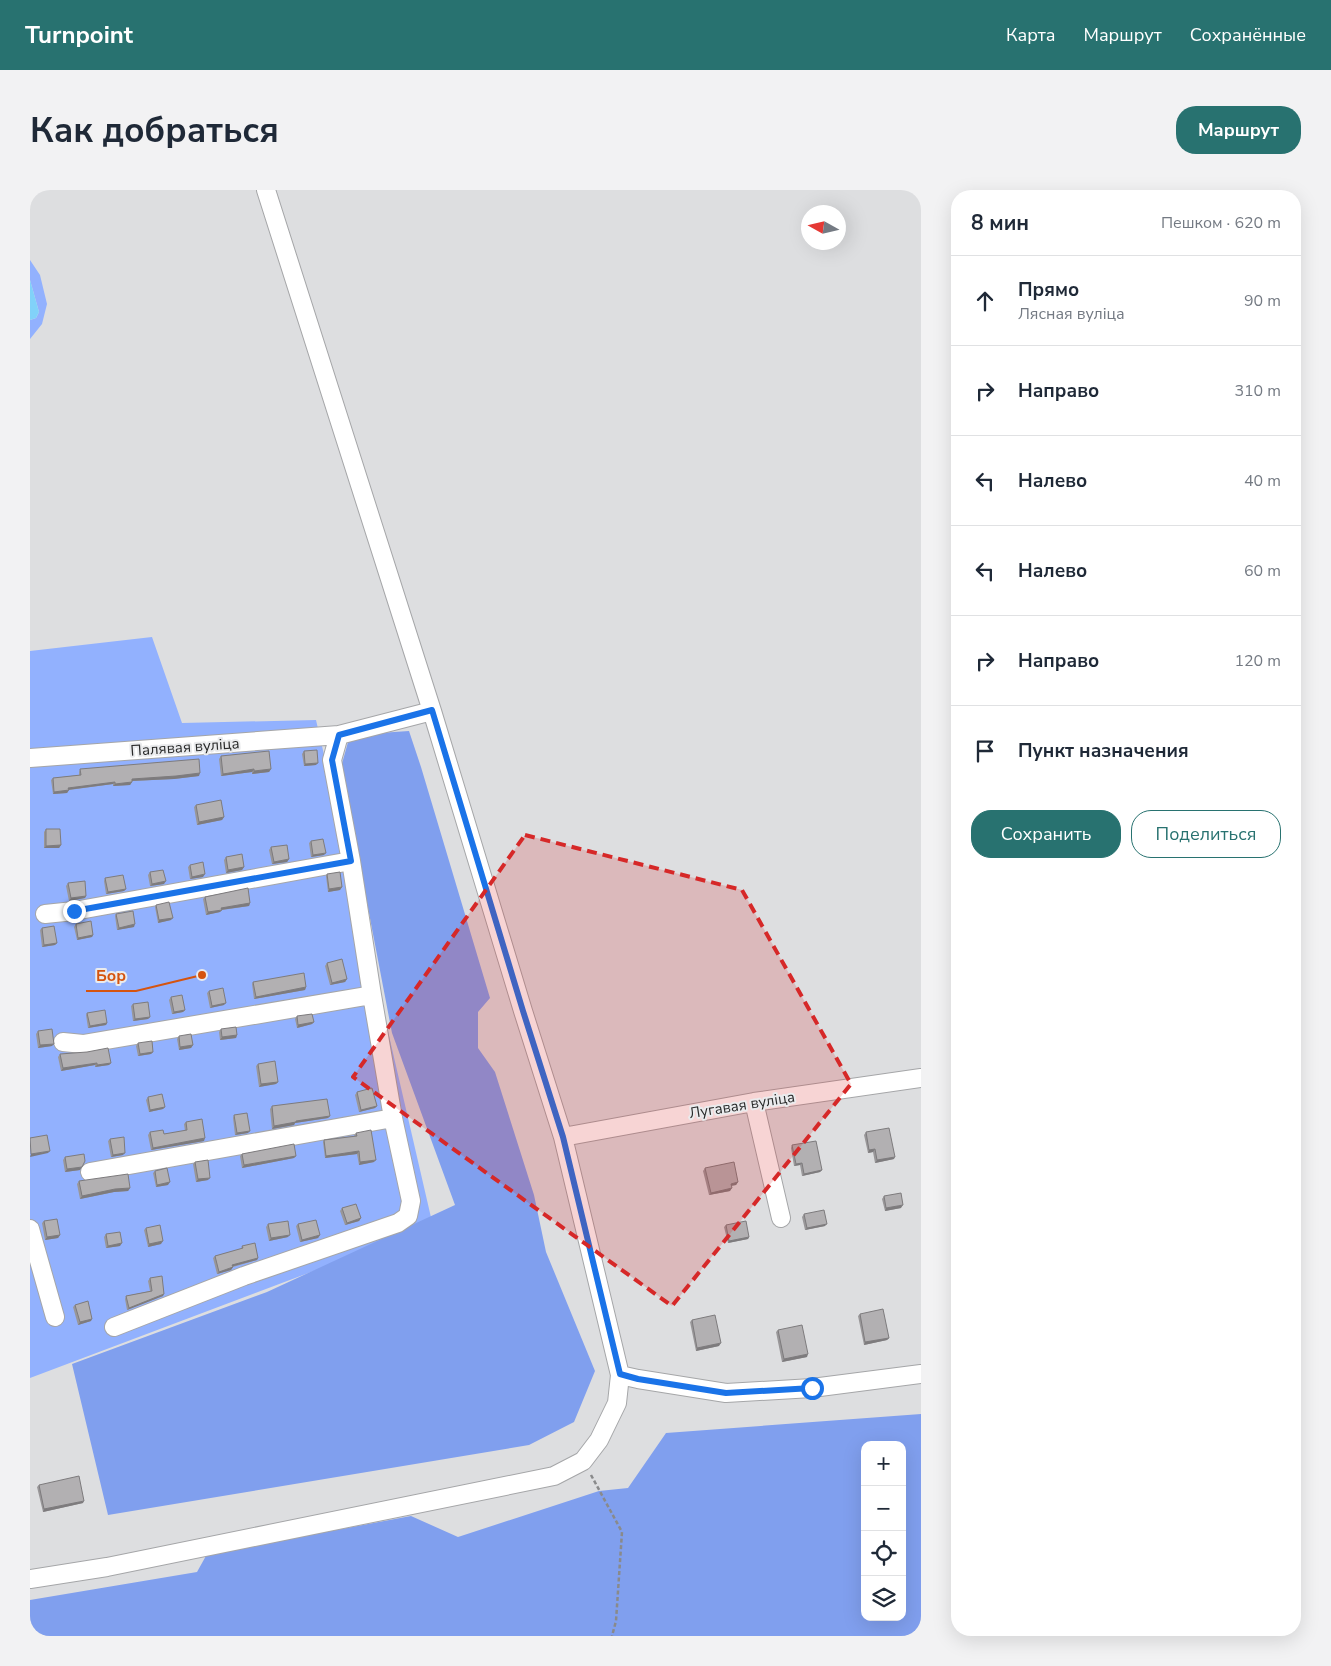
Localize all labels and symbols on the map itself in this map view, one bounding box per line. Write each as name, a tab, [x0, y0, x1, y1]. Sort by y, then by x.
north arrow	[801, 205, 846, 250]
street label: Палявая вуліца	[130, 733, 240, 761]
route end	[63, 900, 86, 923]
callout: Бор	[86, 960, 136, 991]
text: Бор	[96, 965, 126, 987]
street label: Лугавая вуліца	[688, 1087, 796, 1123]
route start	[801, 1377, 824, 1400]

